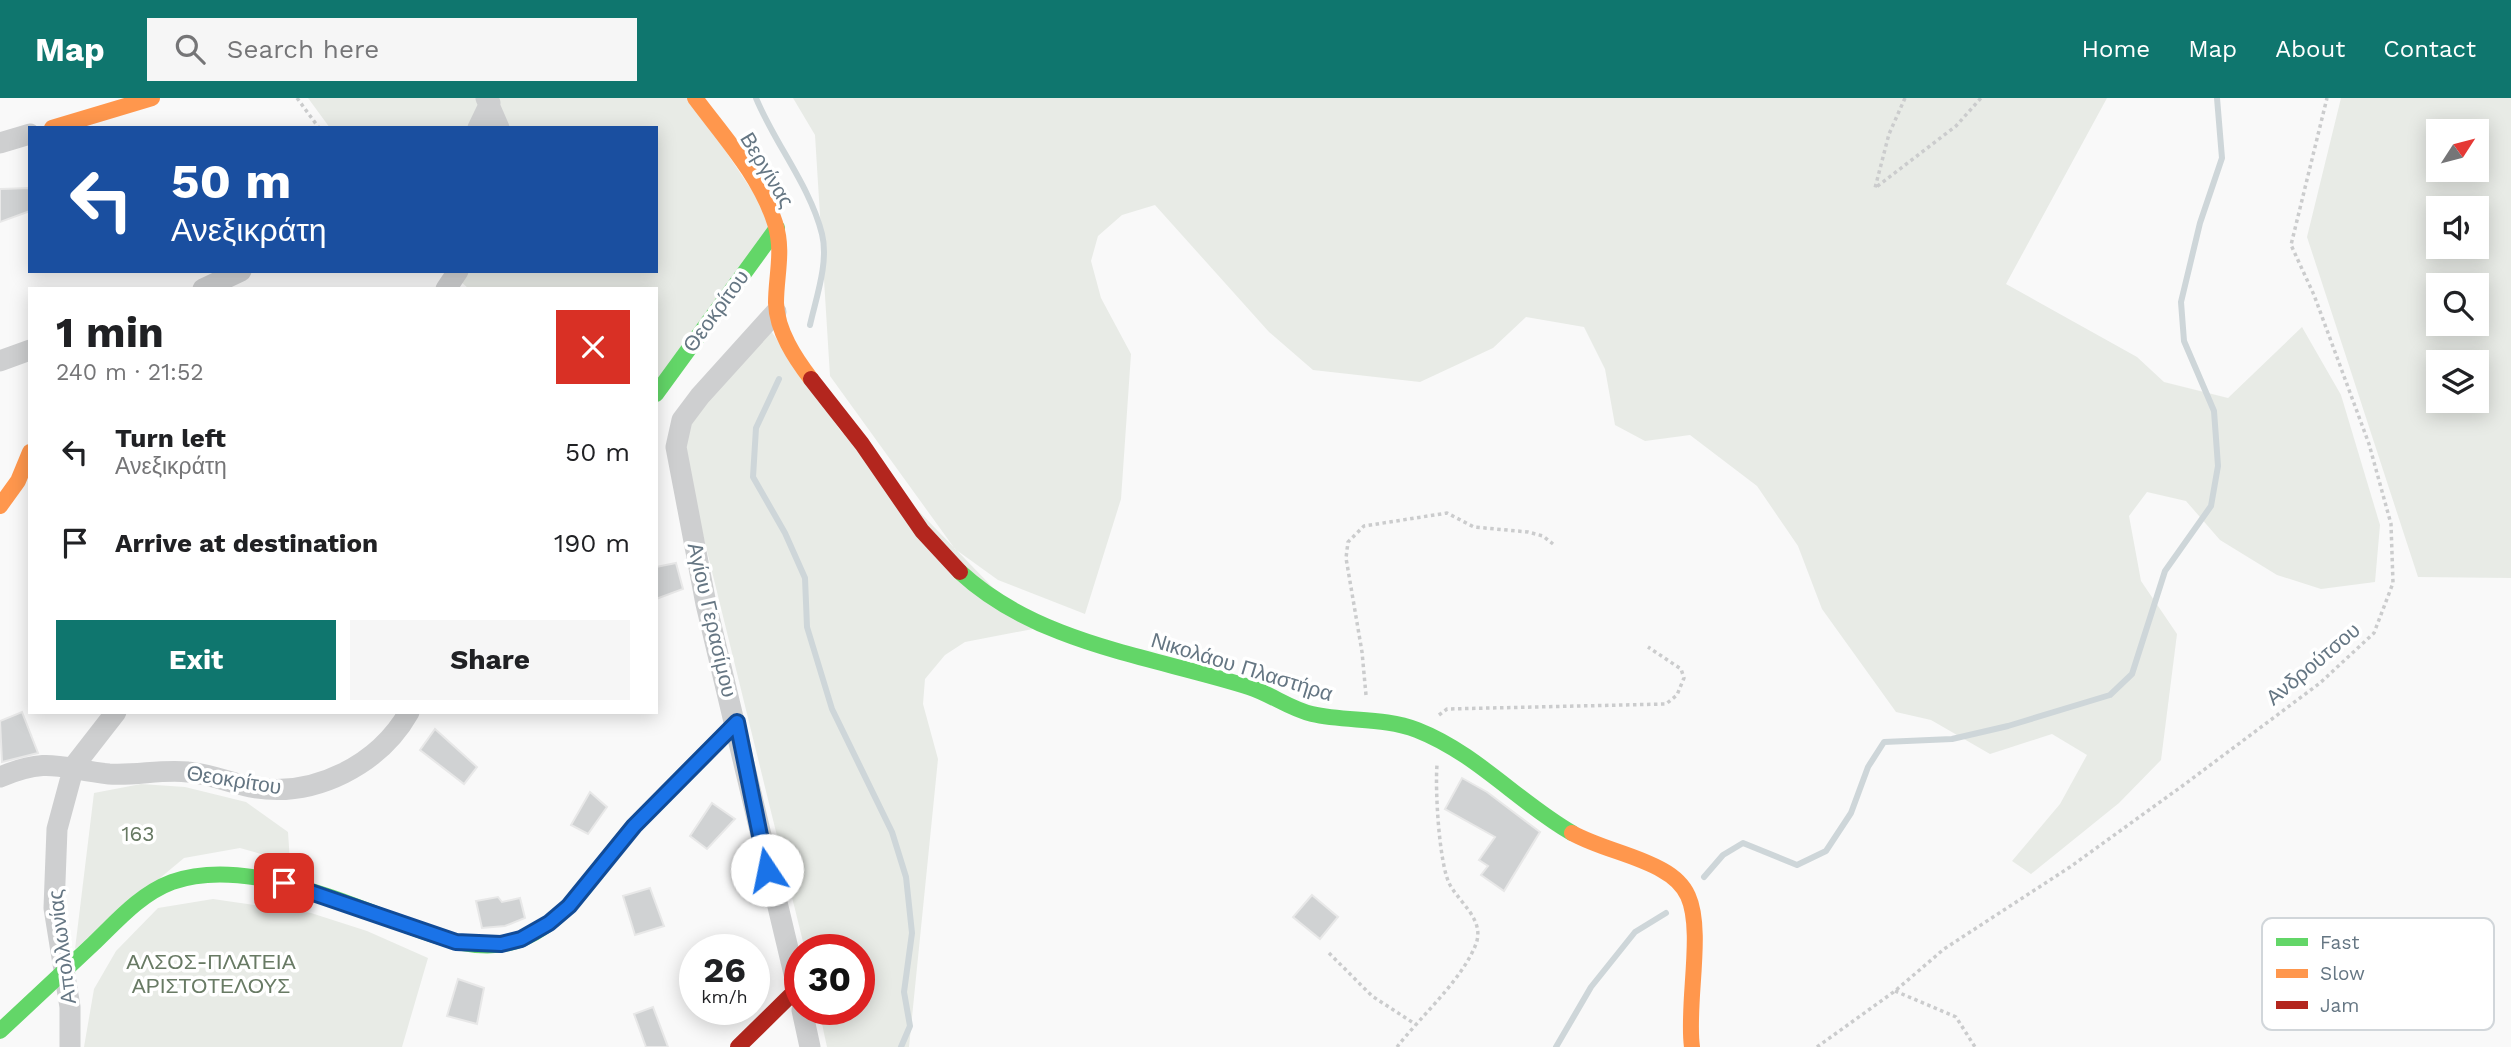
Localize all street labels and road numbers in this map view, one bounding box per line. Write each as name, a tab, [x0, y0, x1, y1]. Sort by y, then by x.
street label: Βεργίνας	[735, 128, 800, 212]
street label: Θεοκρίτου	[677, 265, 754, 357]
street label: Αγίου Γερασίμου	[683, 540, 742, 700]
street label: Ανδρούτσου	[2261, 617, 2365, 710]
street label: Νικολάου Πλαστήρα	[1148, 627, 1336, 706]
street label: Θεοκρίτου	[185, 760, 283, 799]
street label: Απολλωνίας	[42, 888, 81, 1006]

